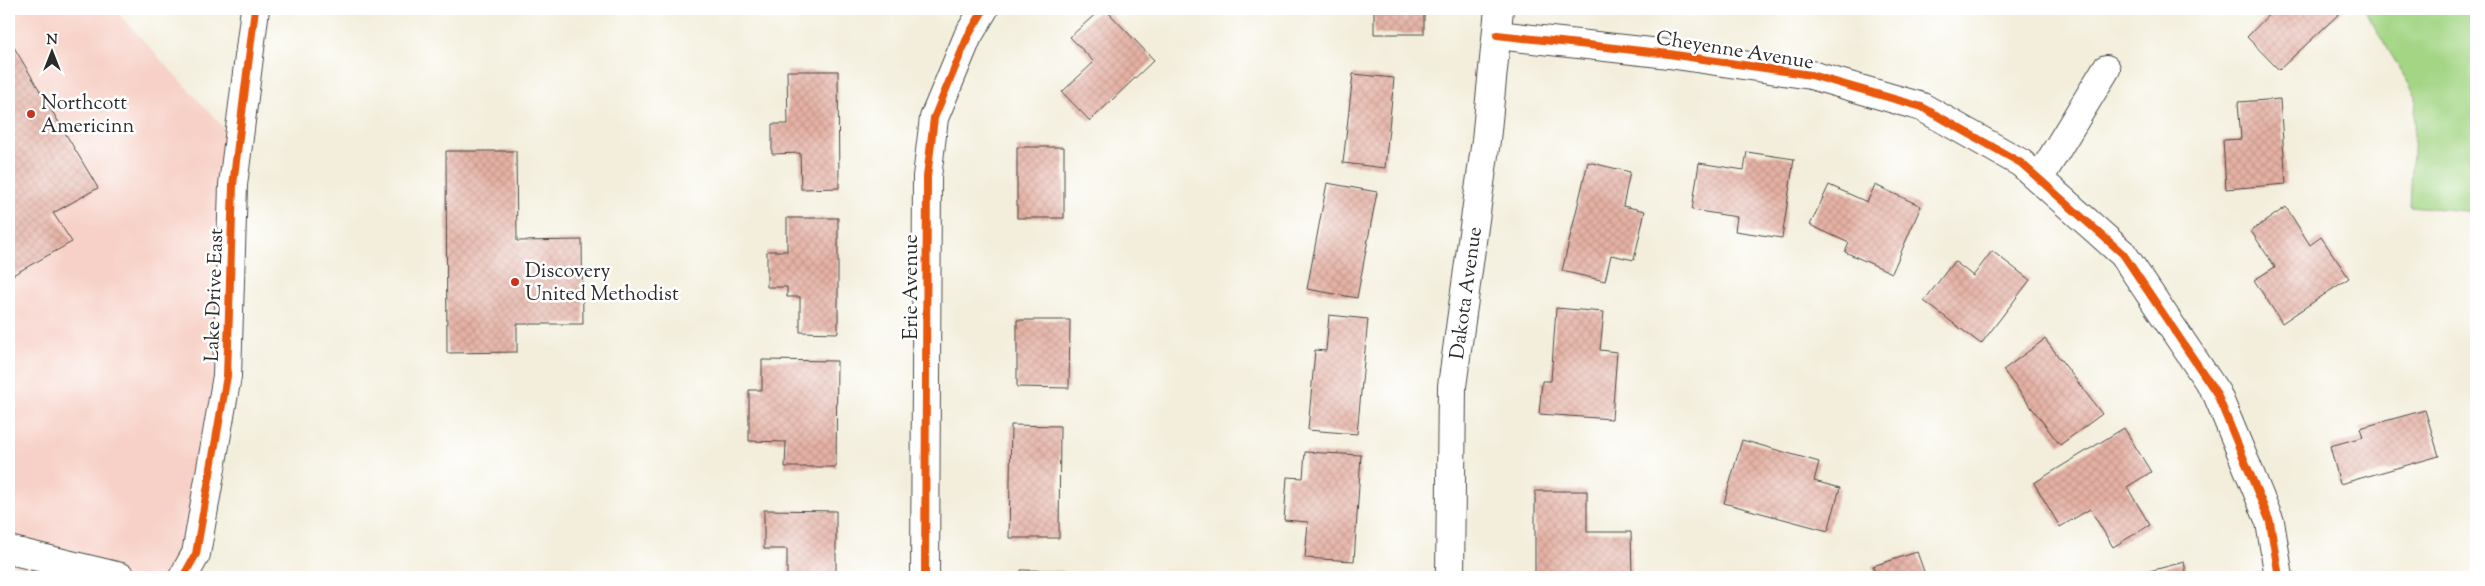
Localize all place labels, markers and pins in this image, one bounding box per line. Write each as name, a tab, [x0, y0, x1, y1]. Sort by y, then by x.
place label: Northcott Americinn	[41, 90, 135, 142]
marker: Northcott Americinn	[25, 108, 37, 120]
place label: Discovery United Methodist	[525, 258, 679, 310]
marker: Discovery United Methodist	[509, 276, 521, 288]

